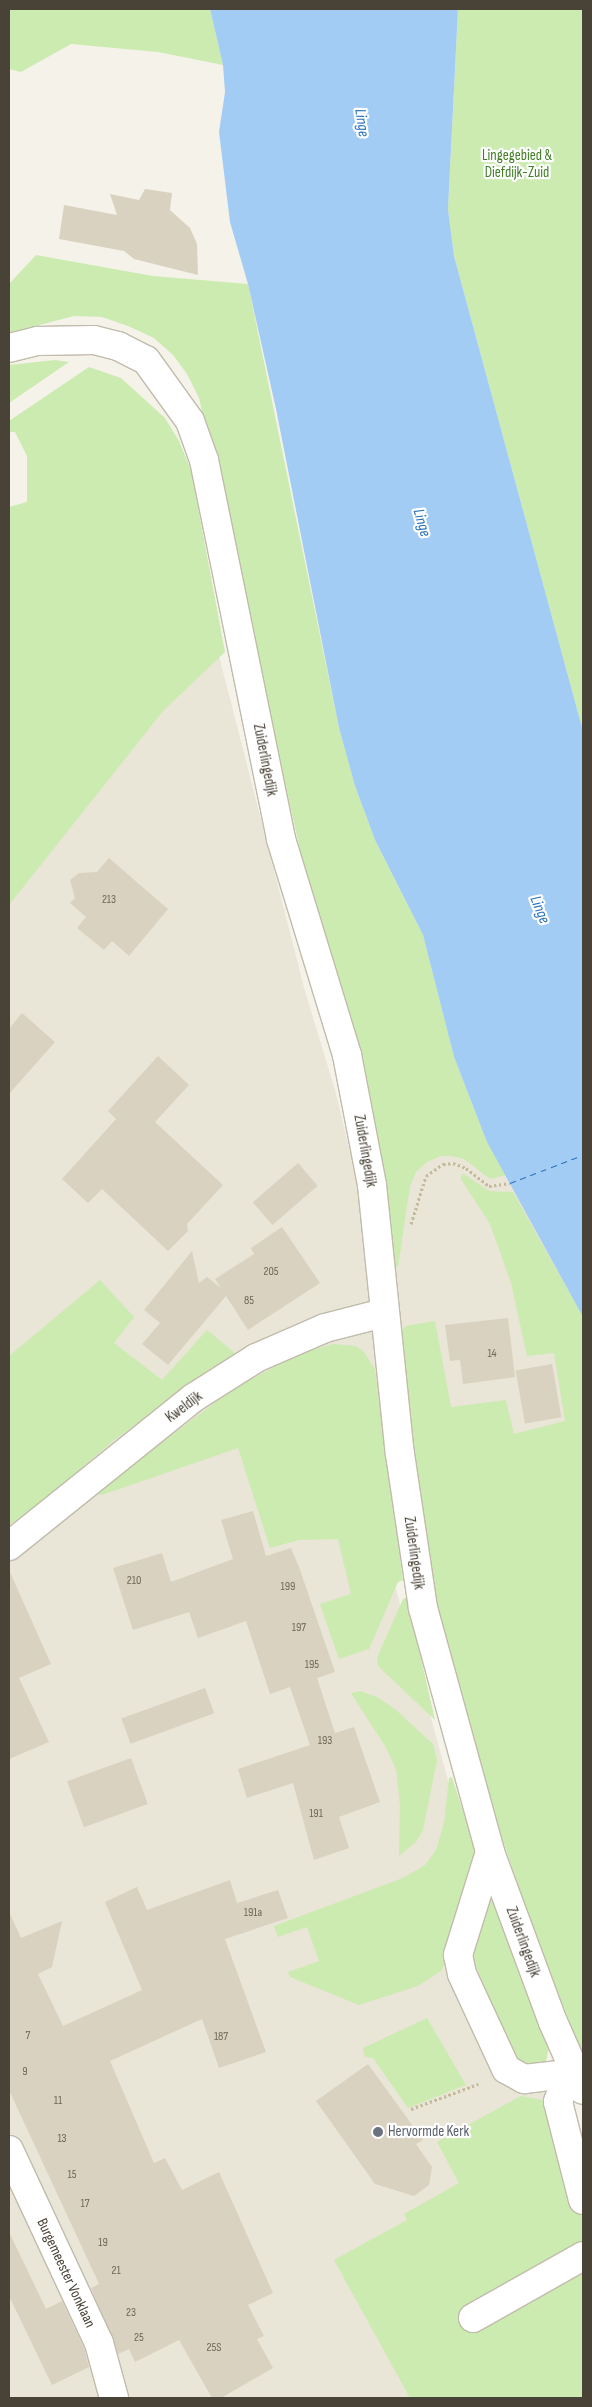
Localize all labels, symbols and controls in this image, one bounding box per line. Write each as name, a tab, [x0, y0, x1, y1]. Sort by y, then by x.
water label: Linge	[350, 108, 372, 138]
park label: Lingegebied & Diefdijk-Zuid	[482, 146, 552, 181]
water label: Linge	[408, 507, 434, 539]
street label: Zuiderlingedijk	[249, 722, 281, 798]
house number: 213	[102, 893, 116, 907]
water label: Linge	[525, 893, 553, 927]
street label: Zuiderlingedijk	[350, 1113, 380, 1189]
house number: 205	[263, 1265, 279, 1279]
house number: 85	[244, 1294, 254, 1308]
house number: 14	[487, 1347, 497, 1361]
street label: Kweldijk	[162, 1387, 206, 1427]
street label: Zuiderlingedijk	[400, 1515, 428, 1591]
house number: 210	[127, 1574, 141, 1588]
house number: 199	[281, 1580, 295, 1594]
house number: 197	[292, 1621, 306, 1635]
house number: 195	[305, 1658, 319, 1672]
house number: 193	[318, 1734, 332, 1748]
house number: 191	[309, 1807, 323, 1821]
street label: Zuiderlingedijk	[502, 1904, 544, 1980]
house number: 191a	[244, 1906, 262, 1920]
house number: 7	[26, 2029, 30, 2043]
house number: 187	[214, 2030, 228, 2044]
house number: 9	[22, 2065, 28, 2079]
house number: 11	[54, 2094, 62, 2108]
place label: Hervormde Kerk	[388, 2123, 469, 2141]
marker: Hervormde Kerk	[372, 2126, 384, 2138]
house number: 13	[57, 2132, 67, 2146]
house number: 15	[67, 2168, 77, 2182]
house number: 17	[81, 2197, 89, 2211]
street label: Burgemeester Vonklaan	[33, 2216, 99, 2330]
house number: 19	[98, 2236, 108, 2250]
house number: 21	[111, 2264, 121, 2278]
house number: 23	[126, 2306, 136, 2320]
house number: 25	[134, 2331, 144, 2345]
house number: 25S	[207, 2341, 221, 2355]

